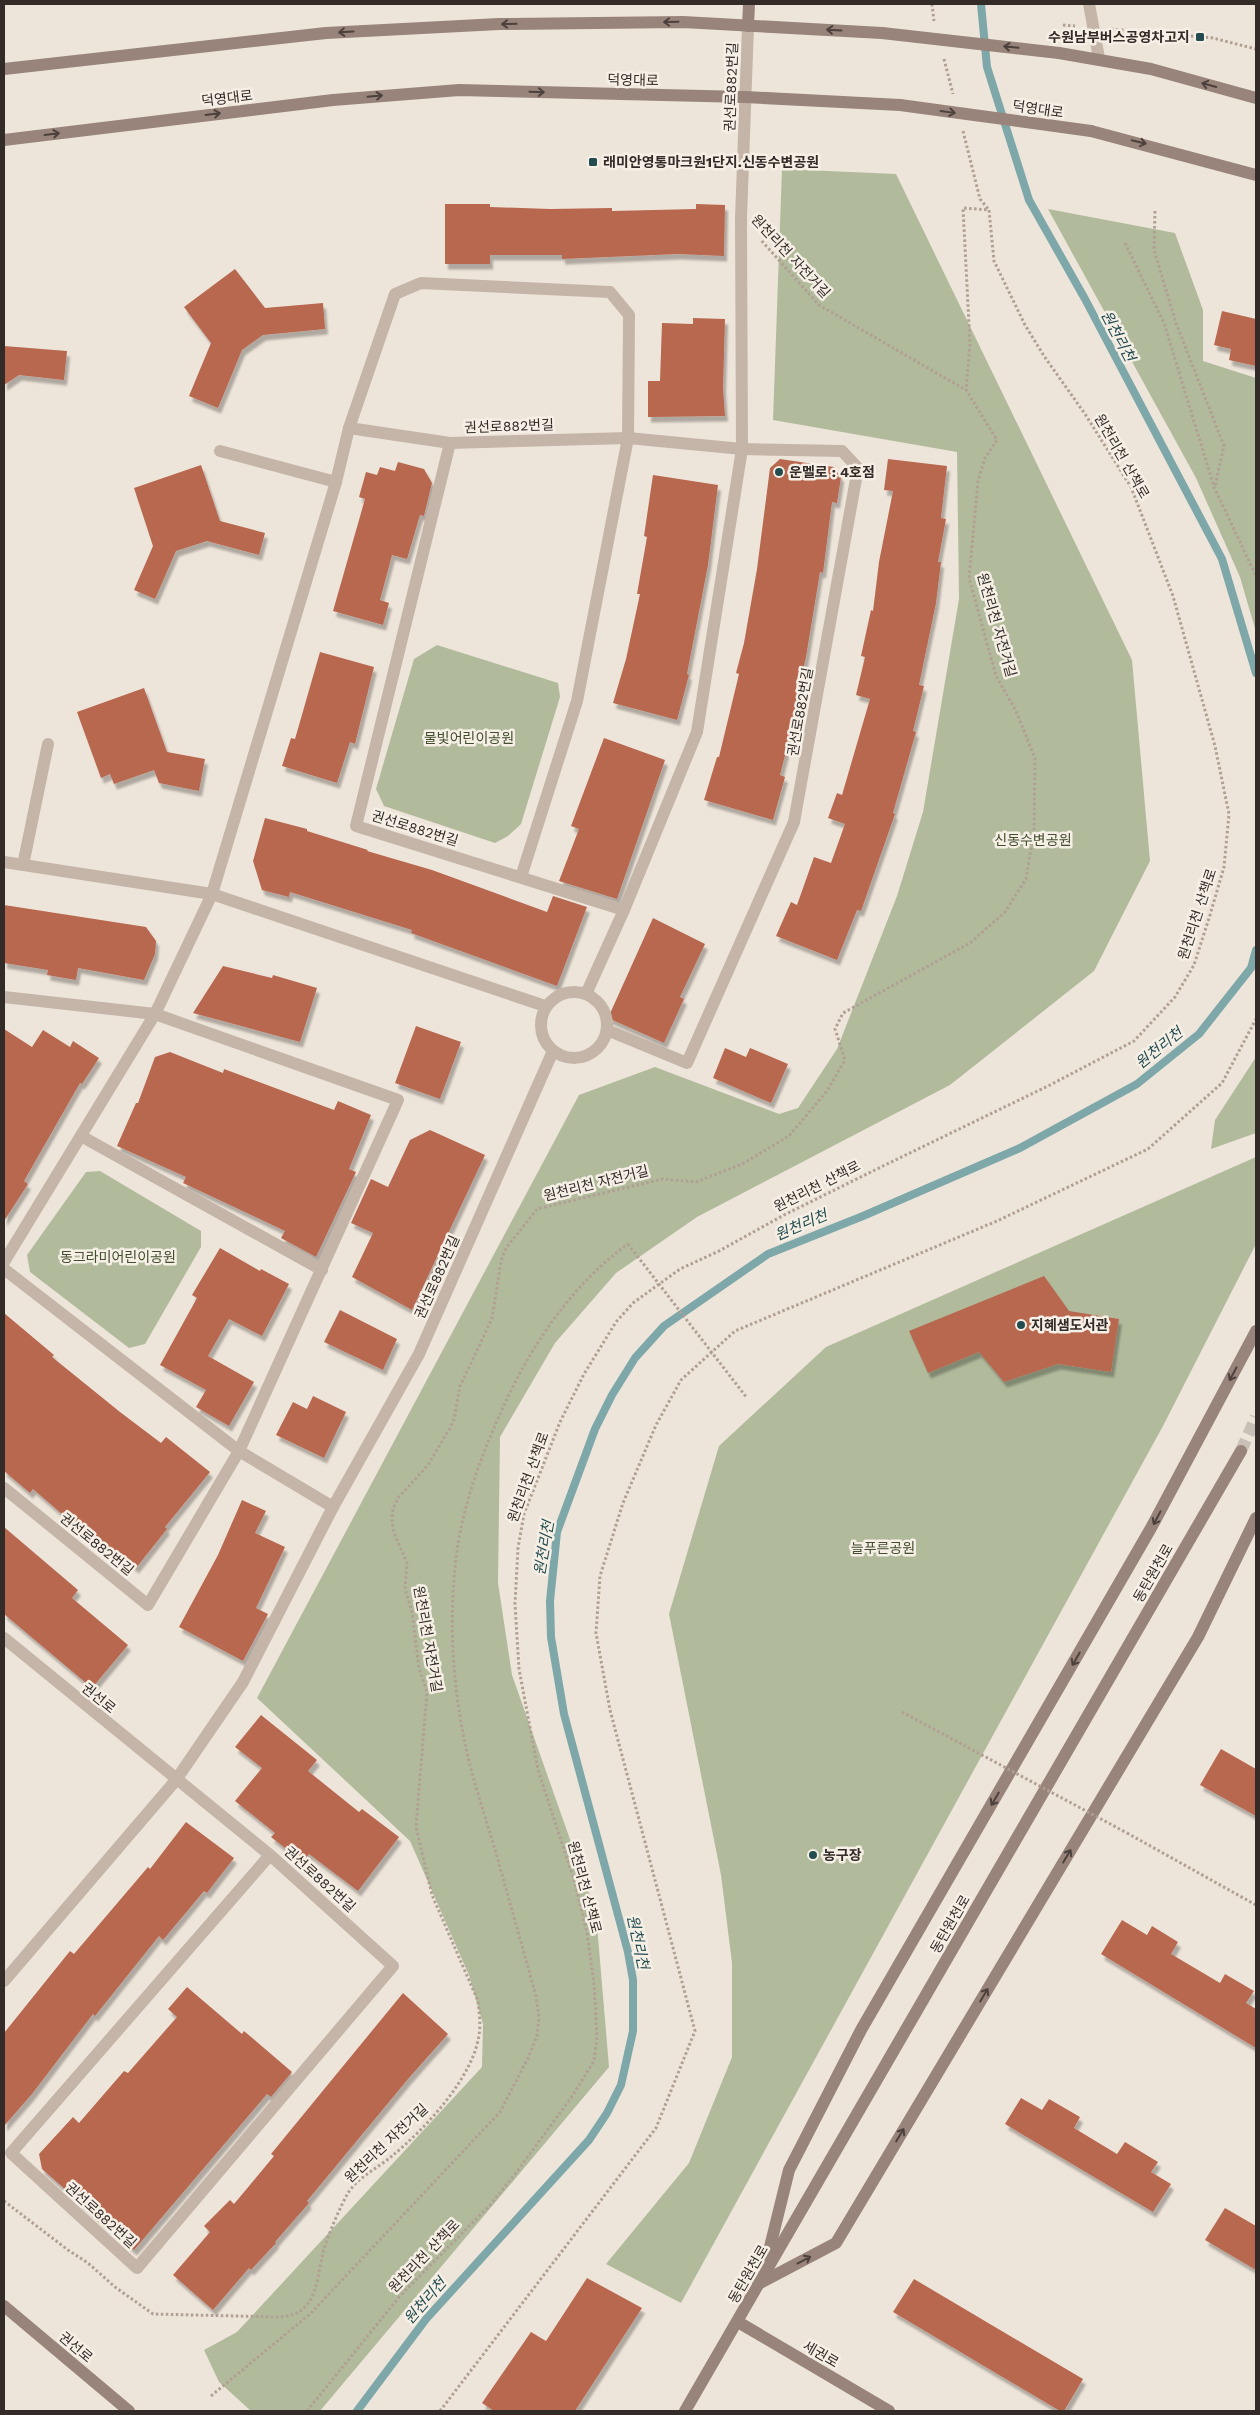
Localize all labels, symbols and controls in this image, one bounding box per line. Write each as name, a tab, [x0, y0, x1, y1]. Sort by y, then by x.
one-way arrow	[663, 17, 680, 27]
one-way arrow	[501, 19, 518, 29]
one-way arrow	[826, 26, 842, 35]
one-way arrow	[339, 28, 355, 37]
place label: 수원남부버스공영차고지	[1048, 29, 1190, 45]
marker: 수원남부버스공영차고지	[1194, 31, 1206, 43]
street label: 권선로882번길	[721, 42, 741, 132]
one-way arrow	[1003, 43, 1019, 52]
street label: 덕영대로	[607, 72, 659, 88]
one-way arrow	[1202, 79, 1218, 89]
street label: 덕영대로	[200, 87, 254, 109]
one-way arrow	[529, 88, 545, 97]
one-way arrow	[367, 92, 383, 101]
street label: 덕영대로	[1011, 97, 1065, 121]
one-way arrow	[940, 107, 956, 117]
one-way arrow	[205, 109, 221, 119]
one-way arrow	[44, 129, 60, 139]
one-way arrow	[1130, 138, 1146, 148]
place label: 래미안영통마크원1단지.신동수변공원	[603, 154, 819, 170]
marker: 래미안영통마크원1단지.신동수변공원	[587, 156, 599, 168]
street label: 원천리천 자전거길	[748, 211, 834, 301]
water label: 원천리천	[1097, 307, 1140, 367]
street label: 원천리천 산책로	[1091, 411, 1153, 501]
street label: 권선로882번길	[464, 416, 554, 436]
place label: 운멜로 : 4호점	[789, 464, 875, 480]
marker: 운멜로 : 4호점	[773, 466, 785, 478]
street label: 원천리천 자전거길	[974, 571, 1020, 679]
street label: 권선로882번길	[784, 666, 816, 758]
park label: 물빛어린이공원	[424, 730, 514, 746]
street label: 권선로882번길	[370, 807, 460, 849]
park label: 신동수변공원	[994, 832, 1072, 848]
street label: 원천리천 산책로	[1175, 866, 1219, 962]
water label: 원천리천	[1132, 1022, 1188, 1072]
street label: 원천리천 산책로	[771, 1157, 863, 1215]
street label: 원천리천 자전거길	[542, 1162, 650, 1204]
water label: 원천리천	[772, 1205, 832, 1244]
street label: 권선로882번길	[411, 1233, 463, 1321]
park label: 동그라미어린이공원	[60, 1249, 176, 1265]
place label: 지혜샘도서관	[1031, 1317, 1108, 1333]
marker: 지혜샘도서관	[1015, 1319, 1027, 1331]
one-way arrow	[1228, 1367, 1238, 1382]
street label: 원천리천 산책로	[504, 1430, 552, 1524]
street label: 권선로882번길	[57, 1510, 137, 1578]
one-way arrow	[1152, 1510, 1162, 1525]
water label: 원천리천	[530, 1517, 558, 1577]
park label: 늘푸른공원	[851, 1540, 915, 1556]
street label: 동탄원천로	[1130, 1541, 1176, 1605]
street label: 원천리천 자전거길	[411, 1585, 445, 1693]
one-way arrow	[1070, 1651, 1080, 1665]
street label: 권선로	[79, 1680, 119, 1716]
one-way arrow	[989, 1792, 999, 1806]
street label: 원천리천 산책로	[565, 1839, 605, 1935]
street label: 권선로882번길	[281, 1843, 359, 1915]
place label: 농구장	[823, 1847, 862, 1863]
marker: 농구장	[807, 1849, 819, 1861]
one-way arrow	[1063, 1849, 1073, 1863]
street label: 동탄원천로	[927, 1892, 973, 1956]
water label: 원천리천	[623, 1913, 653, 1973]
one-way arrow	[979, 1989, 989, 2003]
street label: 원천리천 자전거길	[341, 2100, 431, 2186]
one-way arrow	[896, 2128, 906, 2142]
street label: 권선로882번길	[62, 2179, 140, 2251]
street label: 원천리천 산책로	[385, 2216, 463, 2296]
street label: 동탄원천로	[725, 2242, 771, 2306]
one-way arrow	[796, 2255, 811, 2265]
water label: 원천리천	[400, 2273, 451, 2328]
street label: 권선로	[56, 2328, 96, 2366]
street label: 세권로	[800, 2337, 842, 2371]

